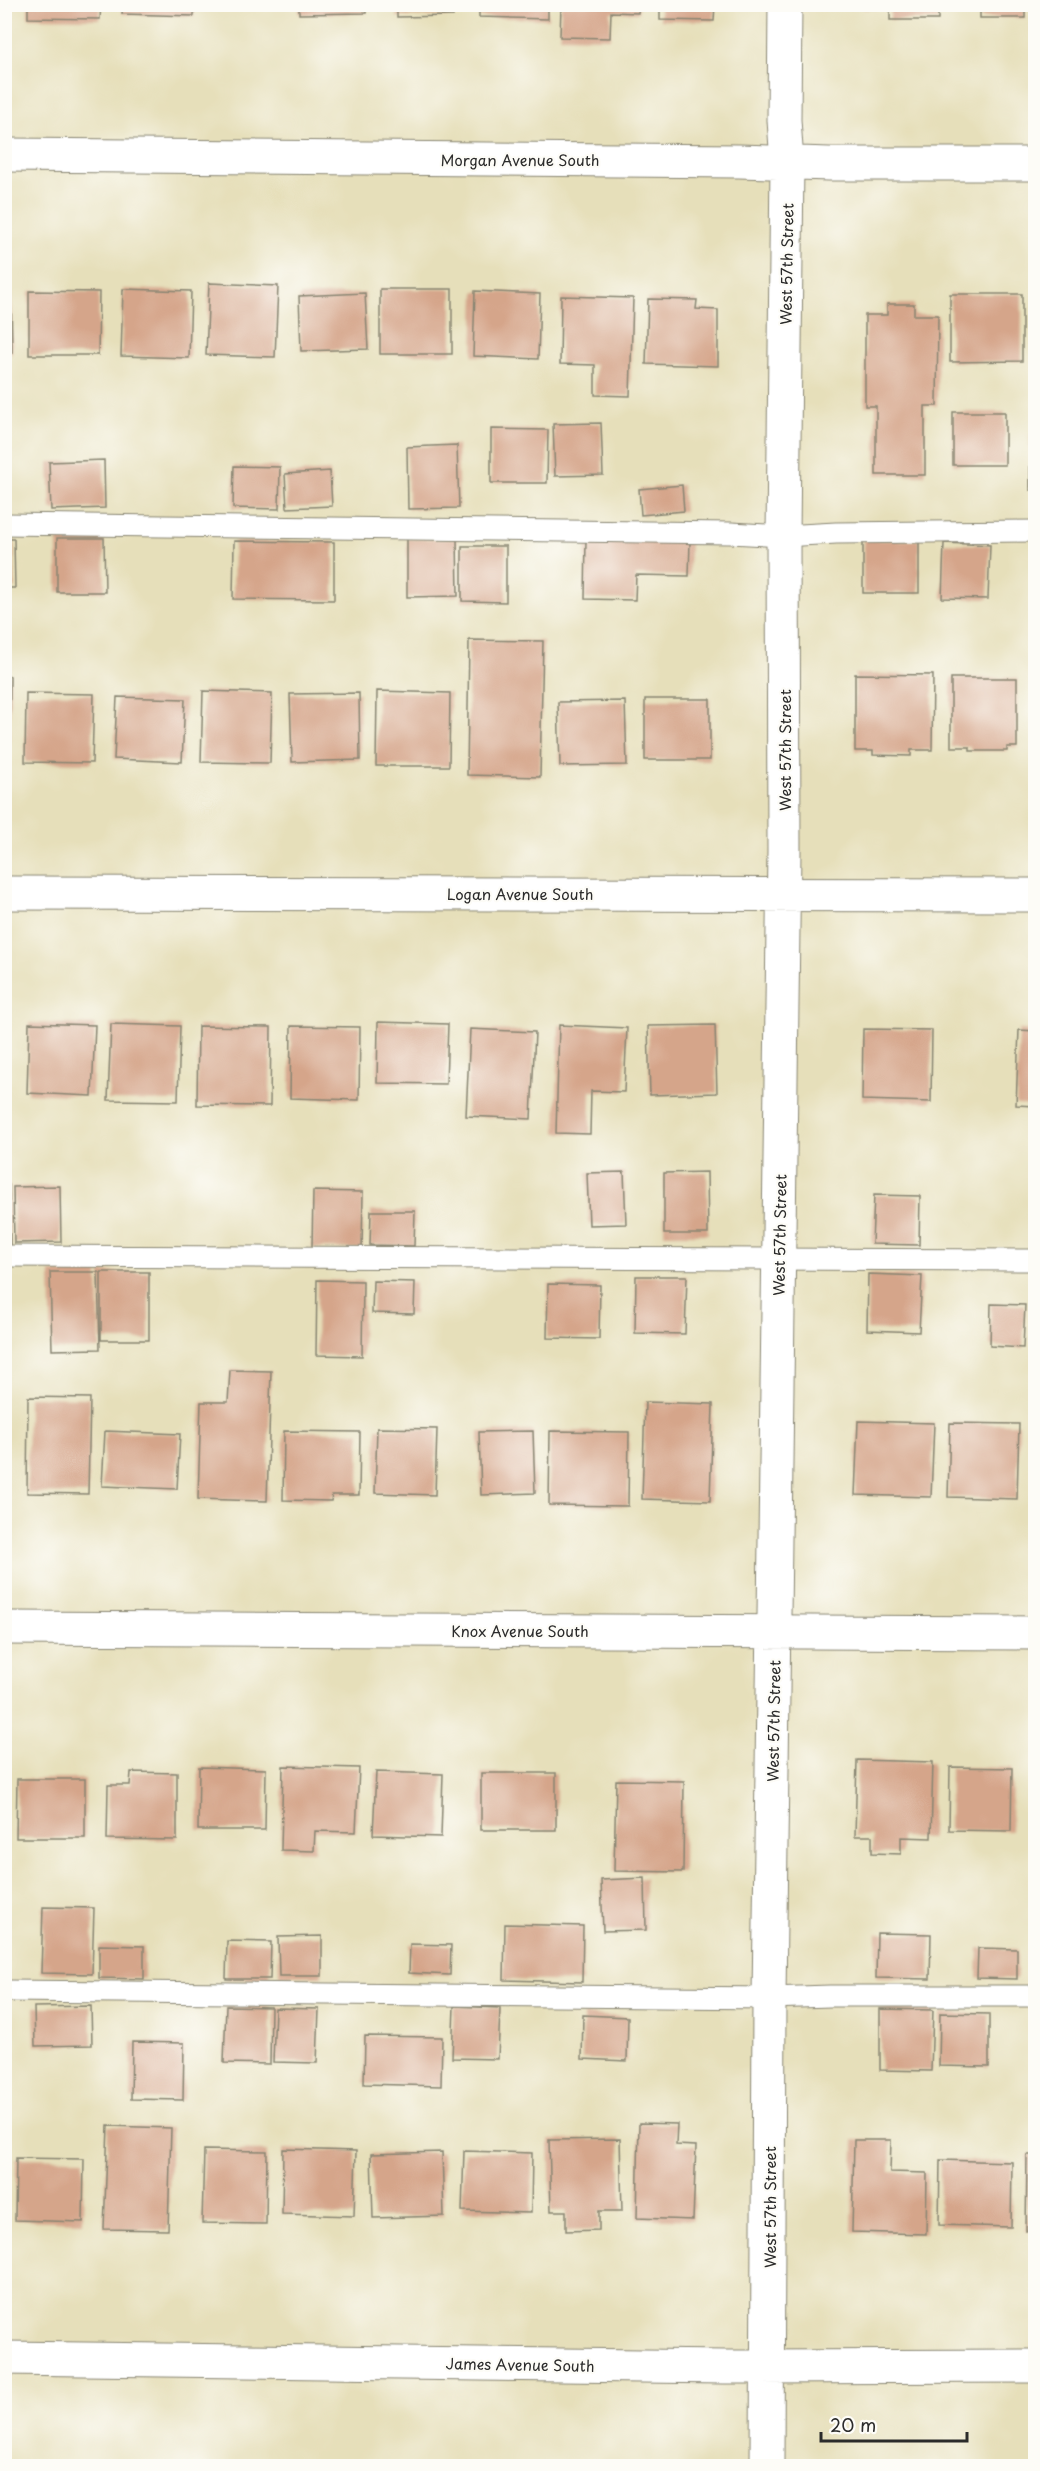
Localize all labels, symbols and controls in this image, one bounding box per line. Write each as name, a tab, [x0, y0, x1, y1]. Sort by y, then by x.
street label: Morgan Avenue South	[440, 148, 600, 171]
street label: West 57th Street	[773, 203, 799, 325]
street label: West 57th Street	[773, 689, 796, 811]
street label: Logan Avenue South	[447, 882, 593, 905]
street label: West 57th Street	[766, 1174, 792, 1296]
street label: Knox Avenue South	[451, 1619, 589, 1642]
street label: West 57th Street	[760, 1660, 786, 1782]
street label: West 57th Street	[758, 2146, 781, 2268]
street label: James Avenue South	[445, 2351, 595, 2377]
scale bar	[821, 2405, 966, 2443]
text: 20 m	[830, 2411, 876, 2438]

